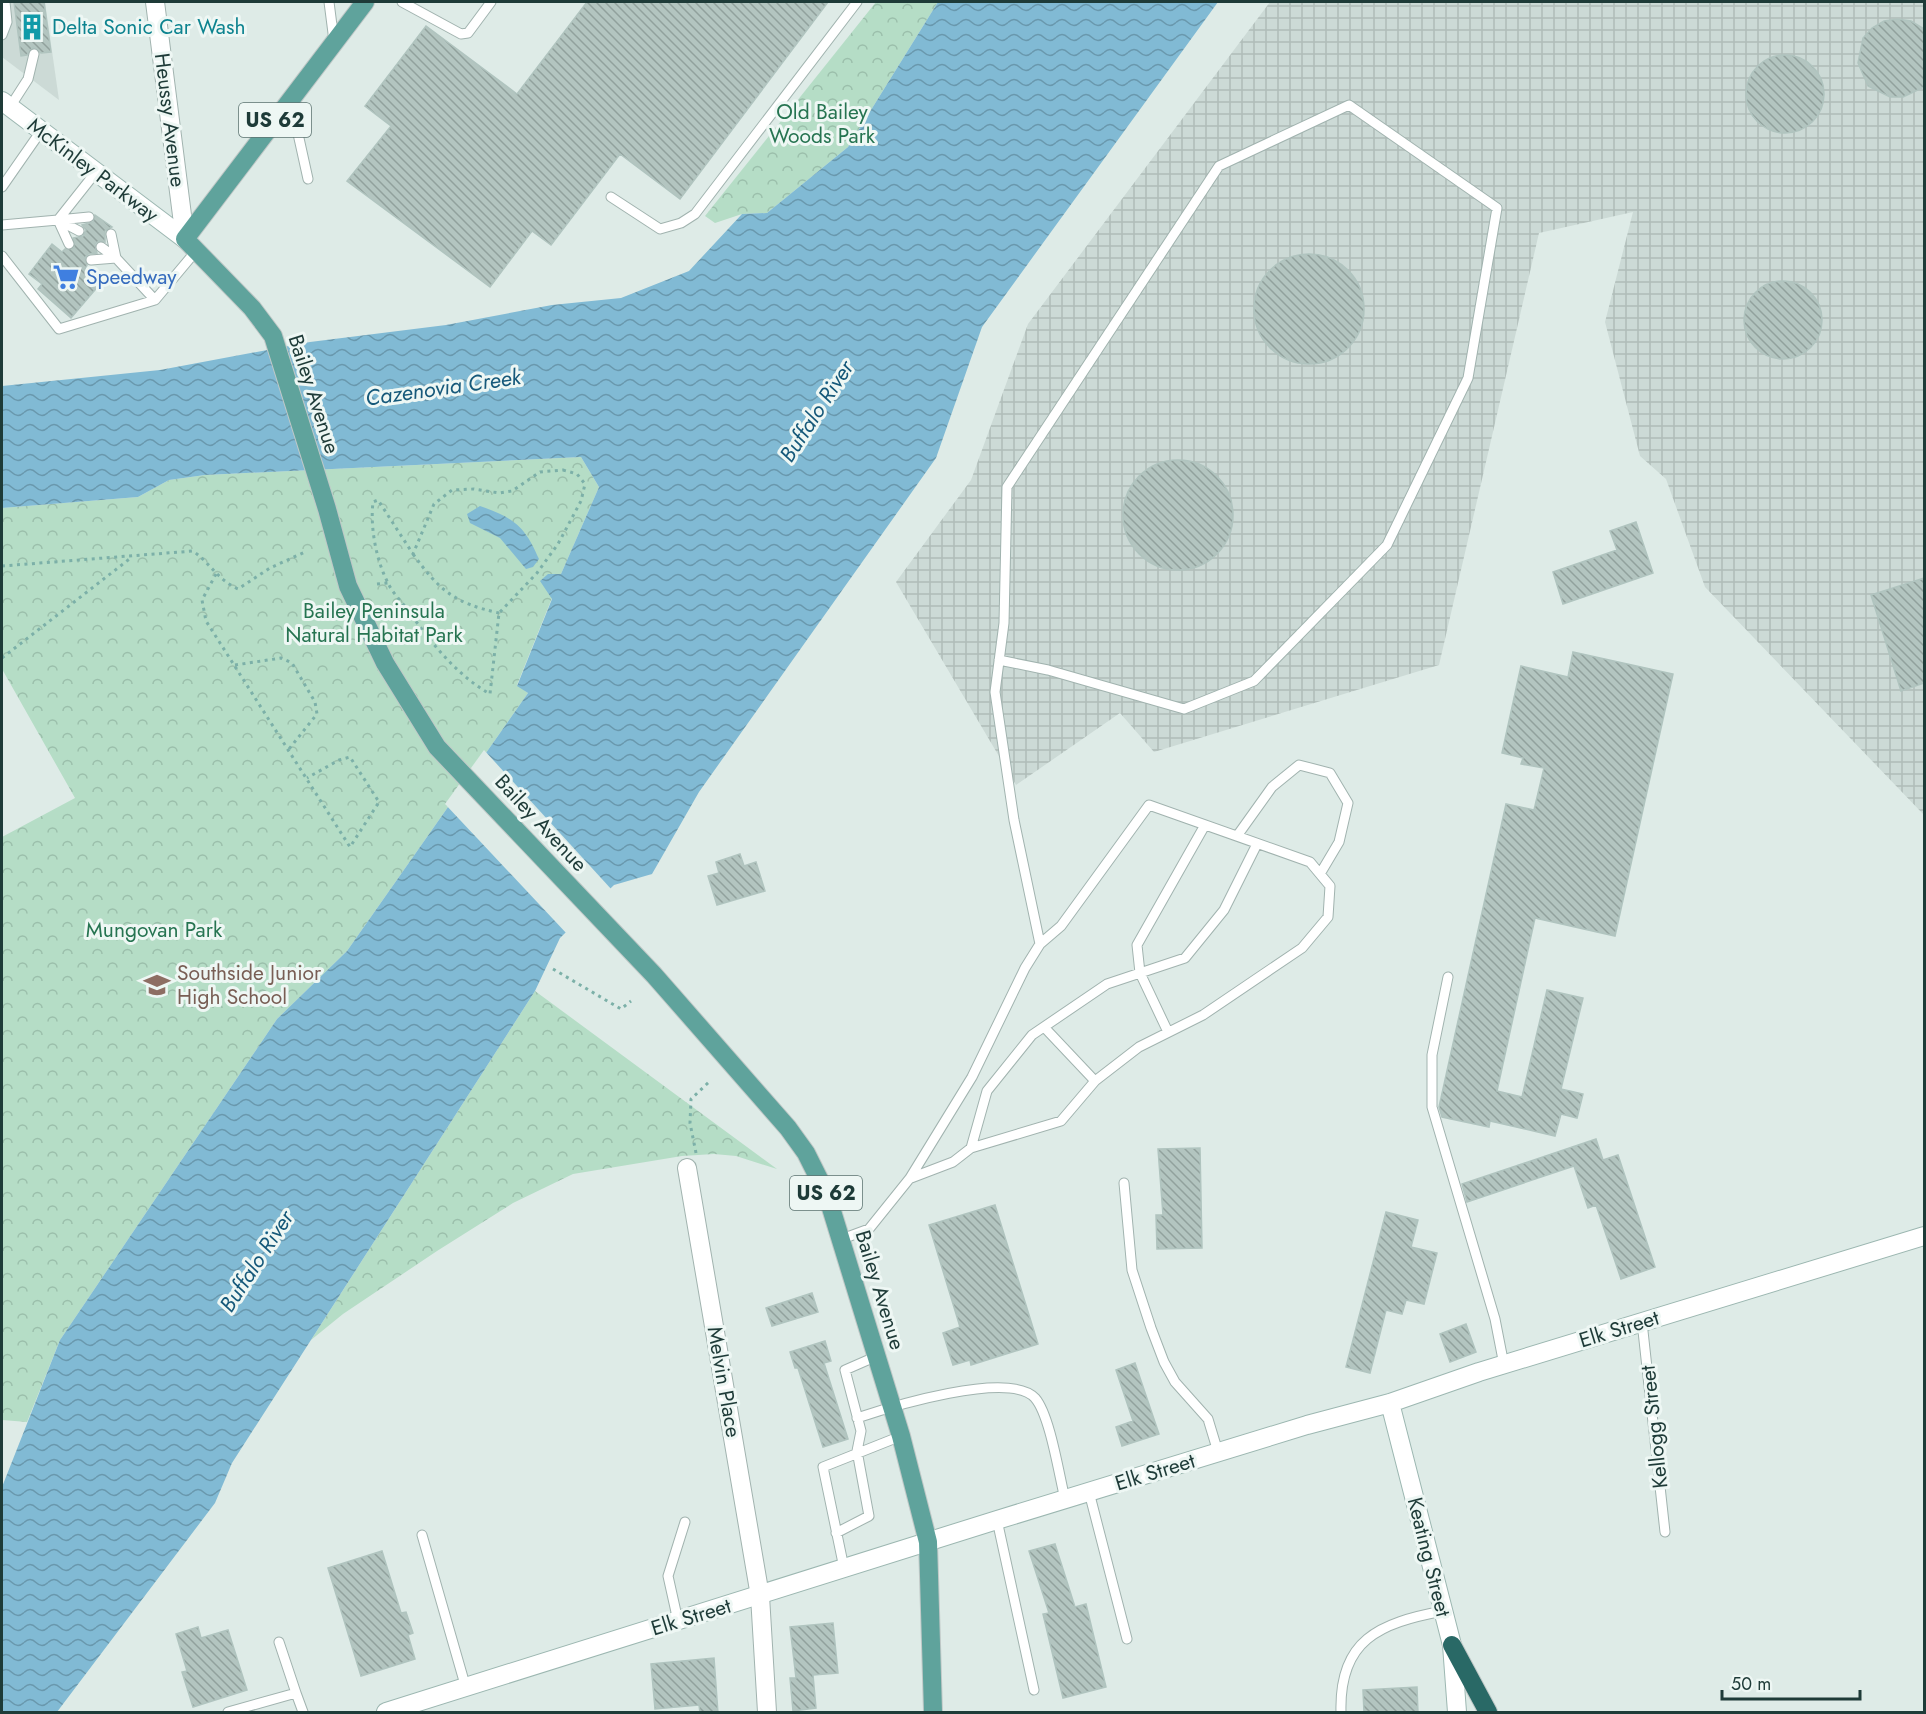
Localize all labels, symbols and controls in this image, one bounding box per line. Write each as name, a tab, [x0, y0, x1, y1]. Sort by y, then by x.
building icon: Delta Sonic Car Wash	[17, 12, 47, 42]
place label: Delta Sonic Car Wash	[52, 12, 245, 42]
street label: Heussy Avenue	[147, 51, 193, 189]
park label: Old Bailey Woods Park	[769, 97, 876, 151]
road number: US 62	[239, 103, 311, 137]
street label: McKinley Parkway	[21, 111, 166, 230]
supermarket icon: Speedway	[51, 262, 81, 292]
place label: Speedway	[86, 262, 177, 292]
street label: Bailey Avenue	[281, 331, 347, 458]
water label: Buffalo River	[771, 352, 862, 468]
water label: Cazenovia Creek	[363, 360, 524, 414]
park label: Bailey Peninsula Natural Habitat Park	[285, 596, 463, 650]
street label: Bailey Avenue	[488, 768, 594, 879]
park label: Mungovan Park	[86, 915, 223, 945]
place label: Southside Junior High School	[177, 958, 322, 1012]
school or university icon: Southside Junior High School	[142, 970, 172, 1000]
road number: US 62	[790, 1176, 862, 1210]
water label: Buffalo River	[211, 1202, 302, 1318]
street label: Bailey Avenue	[848, 1227, 912, 1354]
street label: Elk Street	[1575, 1303, 1663, 1355]
street label: Melvin Place	[700, 1324, 749, 1440]
street label: Kellogg Street	[1633, 1364, 1675, 1490]
street label: Elk Street	[1111, 1446, 1199, 1498]
street label: Keating Street	[1400, 1494, 1458, 1620]
street label: Elk Street	[647, 1591, 735, 1643]
scale bar	[1722, 1663, 1860, 1701]
text: 50 m	[1731, 1671, 1771, 1697]

